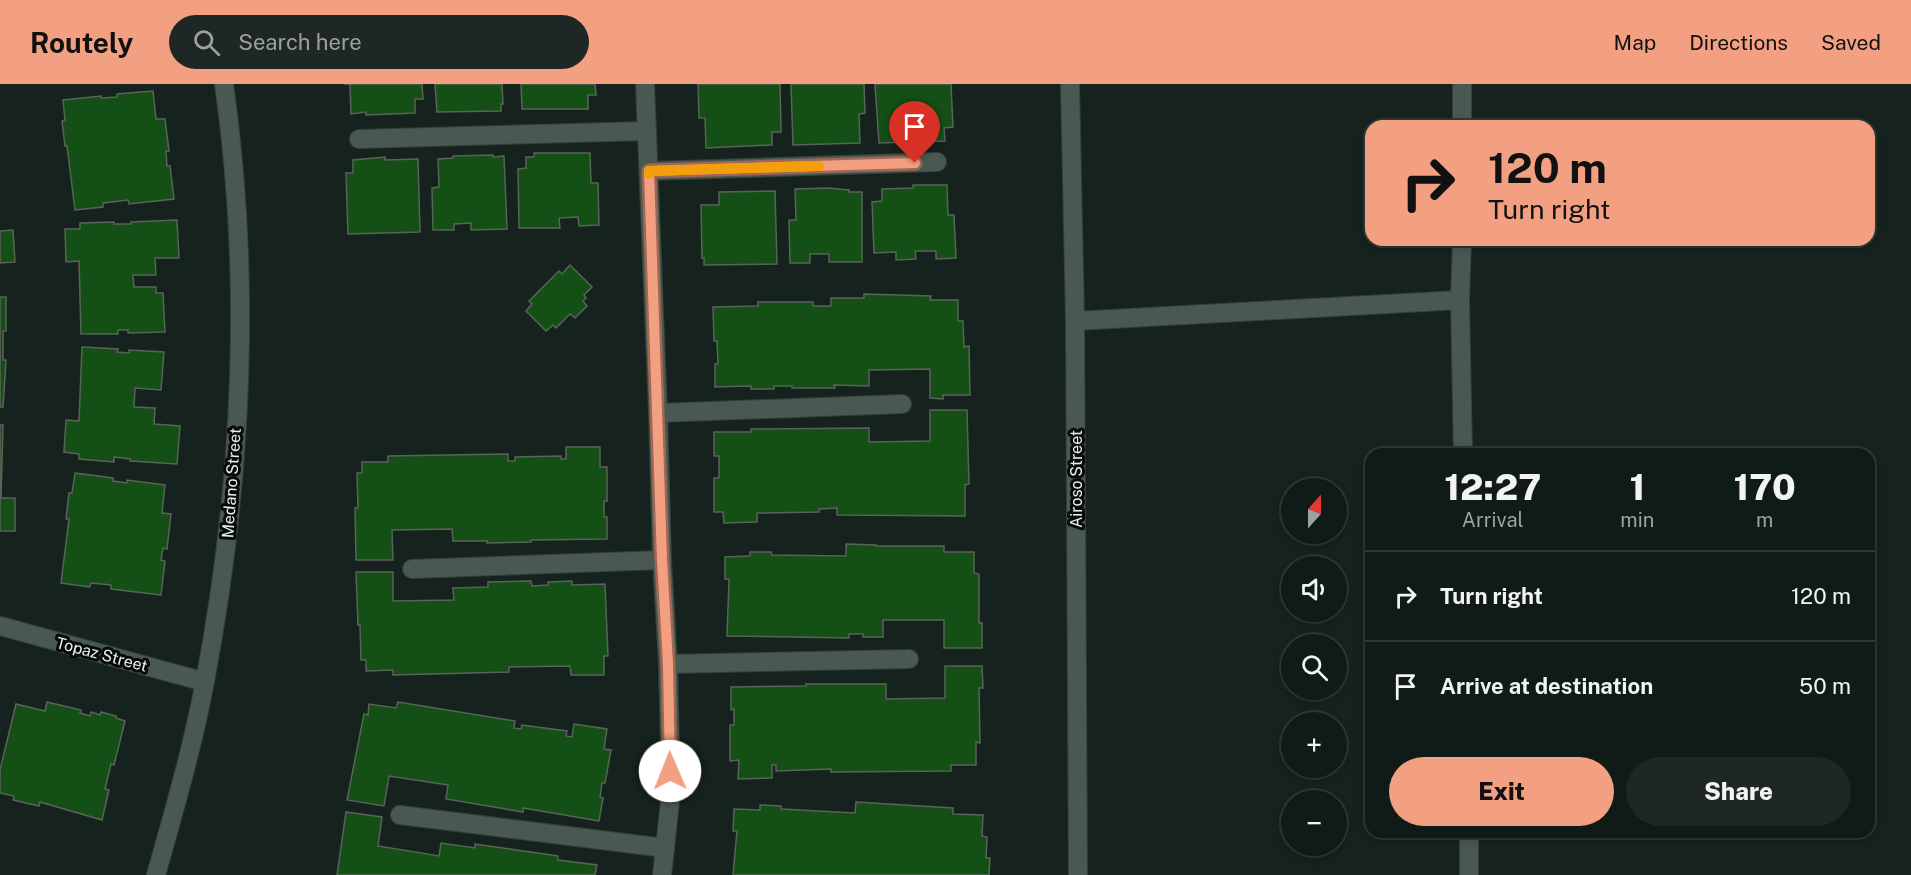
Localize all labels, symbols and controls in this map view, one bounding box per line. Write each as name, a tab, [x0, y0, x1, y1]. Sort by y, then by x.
search box	[169, 15, 589, 69]
text: Routely	[30, 26, 133, 59]
icon: search	[190, 26, 223, 59]
text: Search here	[238, 29, 362, 55]
text: Map	[1614, 30, 1656, 55]
text: Directions	[1689, 30, 1788, 55]
text: Saved	[1821, 30, 1881, 55]
pin	[889, 101, 940, 163]
icon: arrive	[898, 110, 931, 143]
text: 120 m	[1488, 143, 1607, 192]
icon: right	[1389, 144, 1467, 222]
text: Turn right	[1488, 193, 1611, 225]
street label: Medano Street	[218, 427, 245, 539]
street label: Airoso Street	[1067, 430, 1086, 528]
text: 12:27	[1444, 466, 1541, 508]
text: 1	[1629, 466, 1645, 508]
text: 170	[1733, 466, 1796, 508]
north arrow	[1281, 478, 1347, 544]
map controls	[1281, 478, 1347, 856]
text: Arrival	[1462, 508, 1524, 532]
text: min	[1620, 508, 1654, 532]
text: m	[1756, 508, 1773, 532]
button: sound	[1281, 556, 1347, 622]
icon: right	[1389, 580, 1422, 613]
text: Turn right	[1440, 583, 1543, 609]
text: 120 m	[1791, 583, 1851, 609]
street label: Topaz Street	[54, 633, 150, 676]
button: search	[1281, 634, 1347, 700]
icon: arrive	[1389, 670, 1422, 703]
text: Arrive at destination	[1440, 673, 1653, 699]
text: 50 m	[1799, 673, 1851, 699]
button: +	[1281, 712, 1347, 778]
position arrow	[638, 739, 702, 803]
button: Exit	[1389, 757, 1614, 826]
button: Share	[1626, 757, 1851, 826]
button: −	[1281, 790, 1347, 856]

